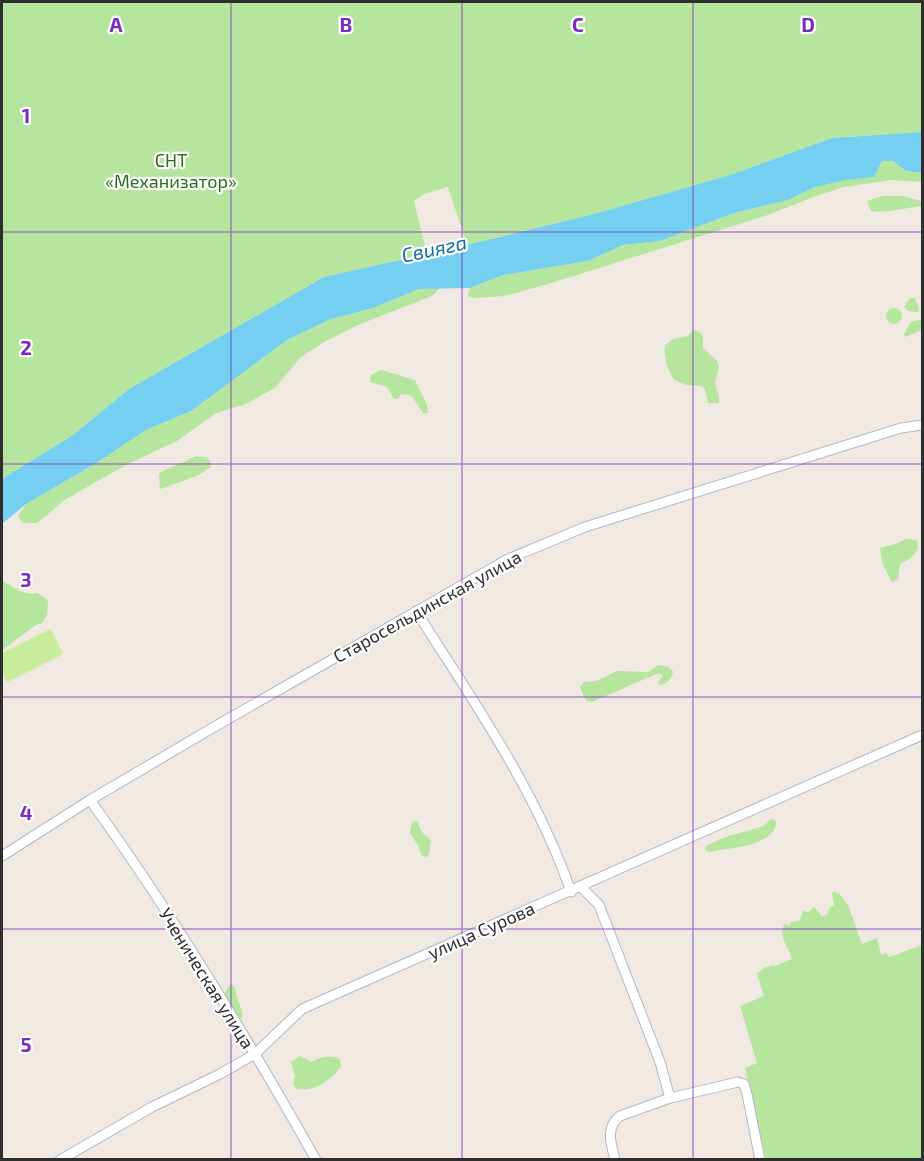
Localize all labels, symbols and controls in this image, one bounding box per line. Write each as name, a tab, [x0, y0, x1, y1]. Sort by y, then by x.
text: A	[109, 12, 123, 36]
text: B	[340, 12, 352, 36]
text: C	[572, 12, 584, 36]
text: D	[801, 12, 815, 36]
text: 1	[22, 103, 30, 127]
park label: СНТ «Механизатор»	[105, 149, 237, 192]
water label: Свияга	[399, 229, 469, 267]
text: 2	[20, 335, 32, 359]
street label: Старосельдинская улица	[329, 545, 525, 667]
text: 3	[20, 567, 32, 591]
text: 4	[20, 800, 33, 824]
street label: улица Сурова	[424, 897, 538, 963]
street label: Ученическая улица	[155, 903, 259, 1053]
text: 5	[20, 1032, 32, 1056]

